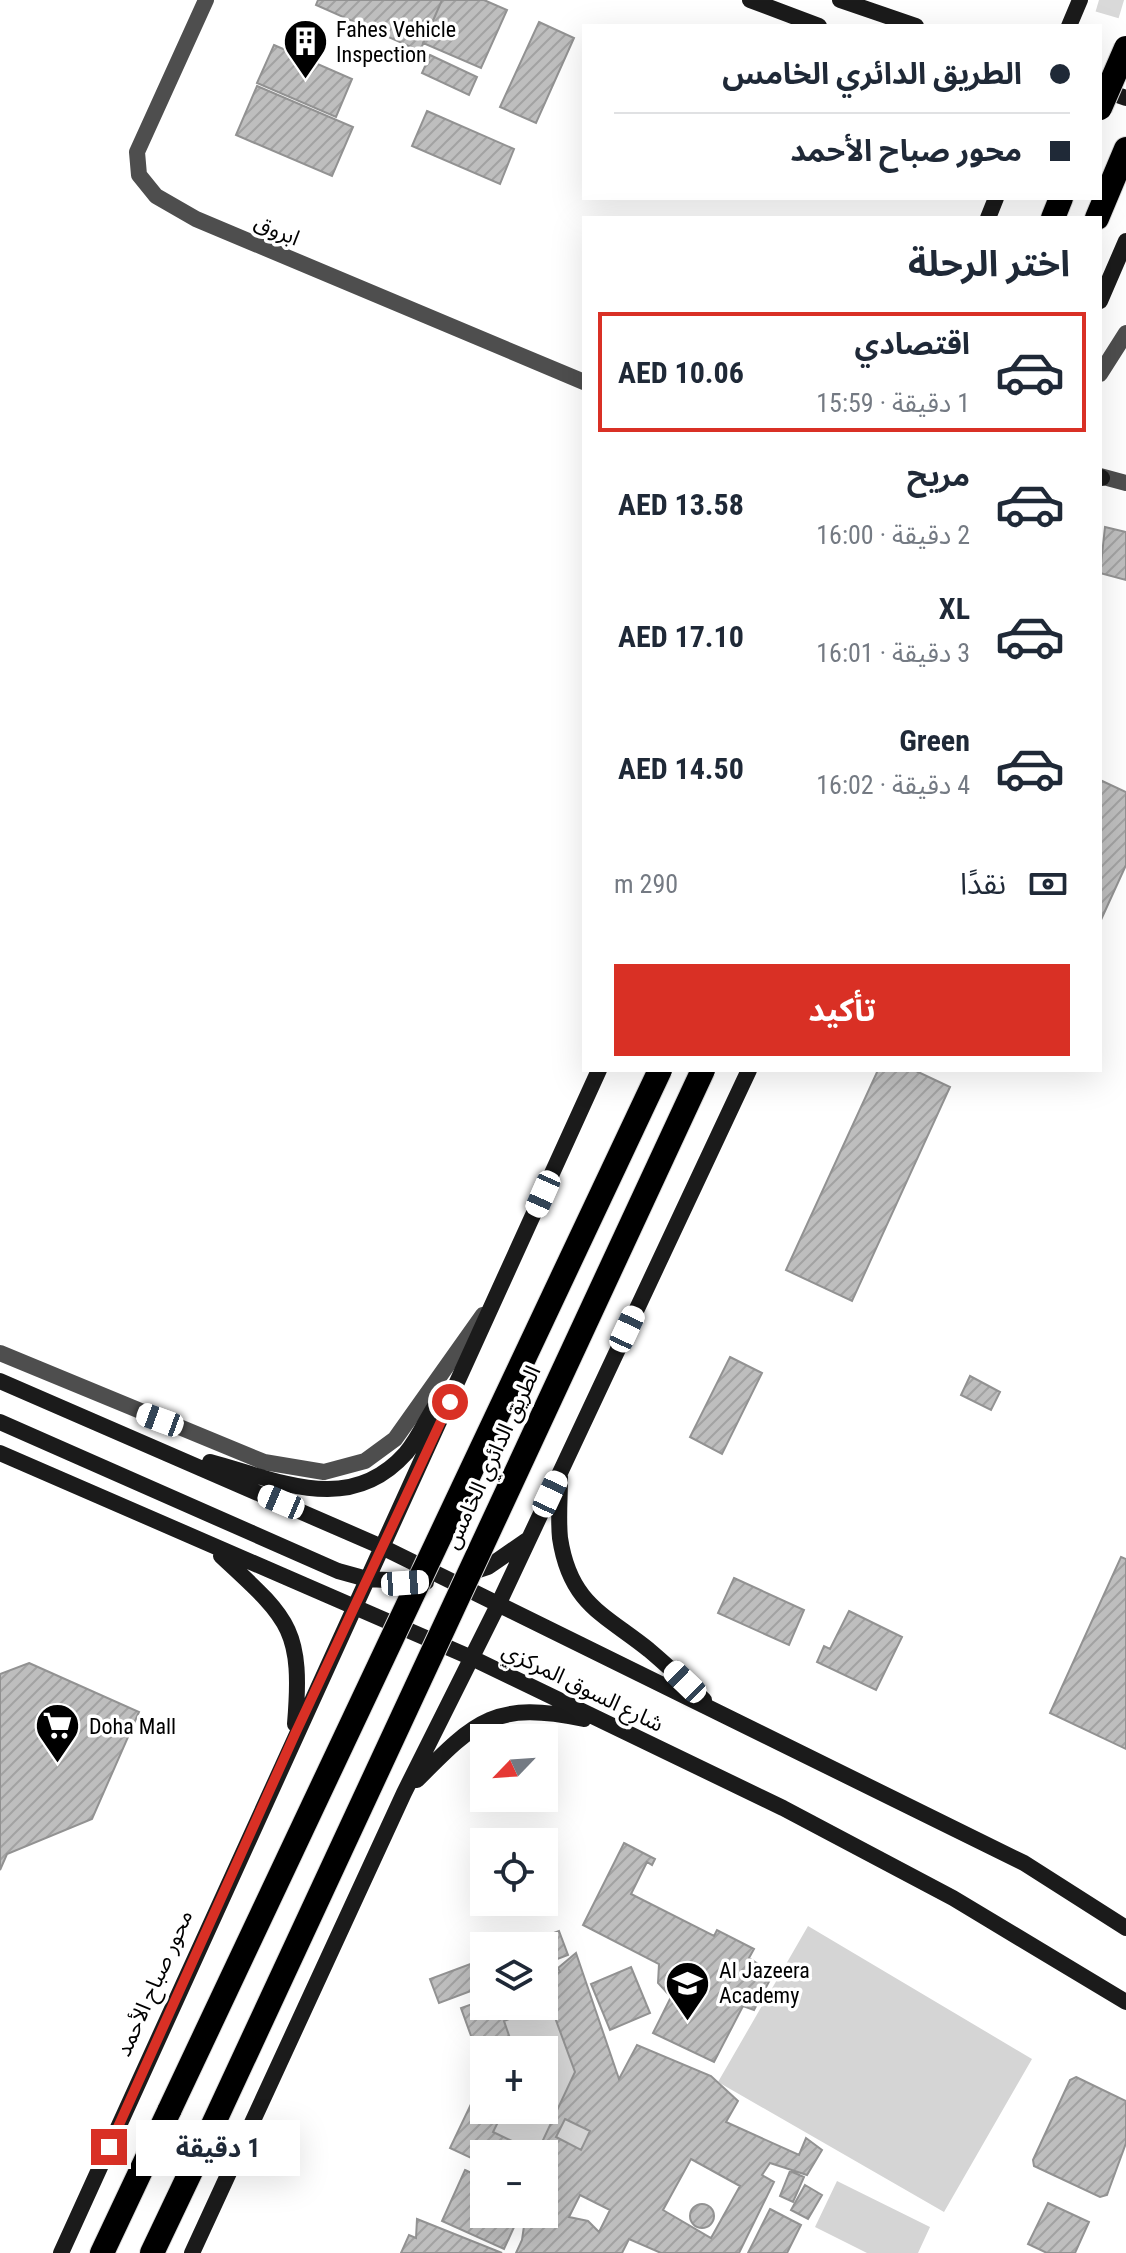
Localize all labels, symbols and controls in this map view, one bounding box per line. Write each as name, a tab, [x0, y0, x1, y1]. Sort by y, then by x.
place label: Fahes Vehicle Inspection	[336, 17, 456, 67]
building icon: Fahes Vehicle Inspection	[281, 18, 329, 81]
text: الطريق الدائري الخامس	[722, 56, 1022, 91]
text: محور صباح الأحمد	[790, 133, 1022, 168]
street label: ابروق	[251, 209, 303, 251]
text: اختر الرحلة	[908, 243, 1070, 285]
text: اقتصادي	[855, 326, 970, 361]
icon: car	[994, 336, 1066, 408]
text: AED 10.06	[618, 355, 744, 390]
text: 1 دقيقة · 15:59	[816, 388, 970, 418]
text: مريح	[907, 458, 970, 493]
icon: car	[994, 468, 1066, 540]
text: AED 13.58	[618, 487, 744, 522]
text: 2 دقيقة · 16:00	[816, 520, 970, 550]
text: XL	[939, 591, 970, 626]
icon: car	[994, 600, 1066, 672]
text: AED 17.10	[618, 619, 744, 654]
text: 3 دقيقة · 16:01	[816, 638, 970, 668]
text: Green	[899, 723, 970, 758]
icon: car	[994, 732, 1066, 804]
text: AED 14.50	[618, 751, 744, 786]
text: 4 دقيقة · 16:02	[816, 770, 970, 800]
icon: cash	[1026, 862, 1070, 906]
text: نقدًا	[960, 866, 1006, 901]
text: 290 m	[614, 869, 678, 899]
button: تأكيد	[614, 964, 1070, 1056]
car	[522, 1167, 564, 1221]
car	[606, 1302, 648, 1356]
street label: الطريق الدائري الخامس	[439, 1361, 549, 1554]
route start	[432, 1384, 468, 1420]
car	[133, 1401, 187, 1439]
car	[529, 1467, 571, 1521]
car	[254, 1482, 308, 1522]
car	[380, 1569, 430, 1597]
street label: شارع السوق المركزي	[497, 1637, 668, 1741]
car	[659, 1657, 711, 1707]
supermarket icon: Doha Mall	[34, 1702, 82, 1765]
place label: Doha Mall	[89, 1714, 176, 1739]
north arrow	[470, 1724, 558, 1812]
map controls	[470, 1724, 558, 2228]
button: locate	[470, 1828, 558, 1916]
street label: محور صباح الأحمد	[111, 1906, 201, 2062]
button: layers	[470, 1932, 558, 2020]
place label: Al Jazeera Academy	[719, 1958, 810, 2008]
school or university icon: Al Jazeera Academy	[664, 1959, 712, 2022]
button: +	[470, 2036, 558, 2124]
callout: 1 دقيقة	[137, 2119, 301, 2175]
route end	[91, 2129, 127, 2165]
text: 1 دقيقة	[176, 2133, 260, 2163]
button: −	[470, 2140, 558, 2228]

